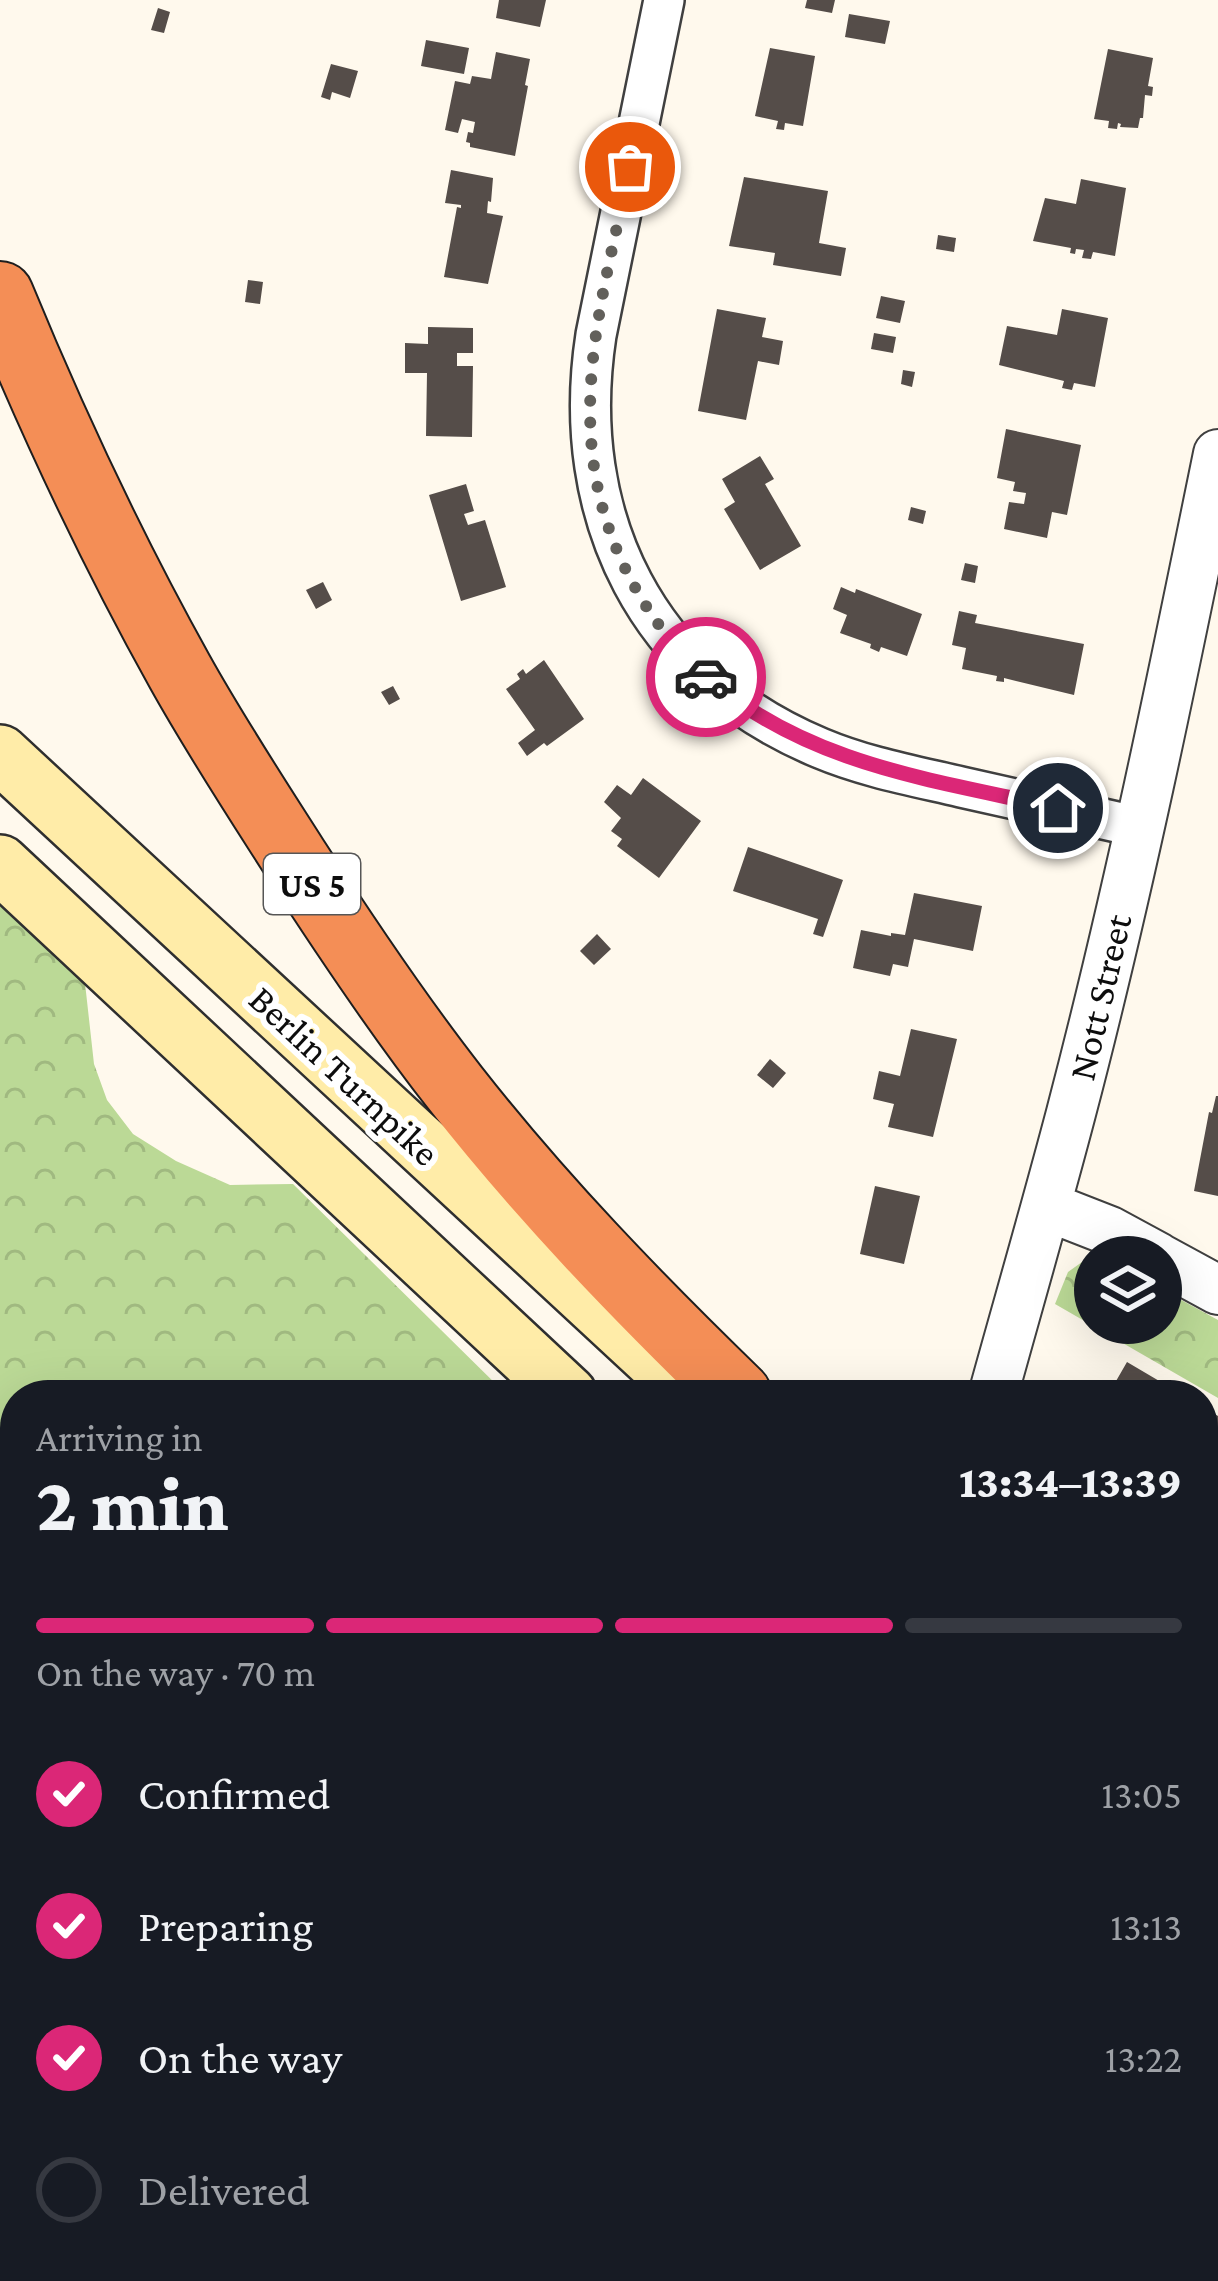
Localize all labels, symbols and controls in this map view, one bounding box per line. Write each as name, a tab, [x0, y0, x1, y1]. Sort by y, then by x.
pin	[579, 116, 681, 218]
icon: bag	[597, 134, 663, 200]
courier	[646, 617, 766, 737]
icon: car	[673, 644, 739, 710]
pin	[1007, 757, 1109, 859]
icon: home	[1025, 775, 1091, 841]
road number: US 5	[264, 854, 360, 914]
street label: Nott Street	[1059, 909, 1140, 1084]
street label: Berlin Turnpike	[240, 977, 448, 1175]
map controls	[1074, 1236, 1182, 1344]
button: layers	[1074, 1236, 1182, 1344]
text: Arriving in	[36, 1416, 203, 1459]
text: 13:34–13:39	[959, 1457, 1182, 1507]
text: 2 min	[36, 1460, 229, 1547]
text: On the way · 70 m	[36, 1651, 315, 1694]
icon: check	[36, 1761, 102, 1827]
text: Confirmed	[138, 1769, 330, 1819]
text: 13:05	[1101, 1773, 1182, 1816]
icon: check	[36, 1893, 102, 1959]
text: Preparing	[138, 1901, 314, 1951]
text: 13:13	[1110, 1905, 1182, 1948]
icon: check	[36, 2025, 102, 2091]
text: On the way	[138, 2033, 342, 2083]
text: 13:22	[1105, 2037, 1182, 2080]
text: Delivered	[138, 2165, 310, 2215]

